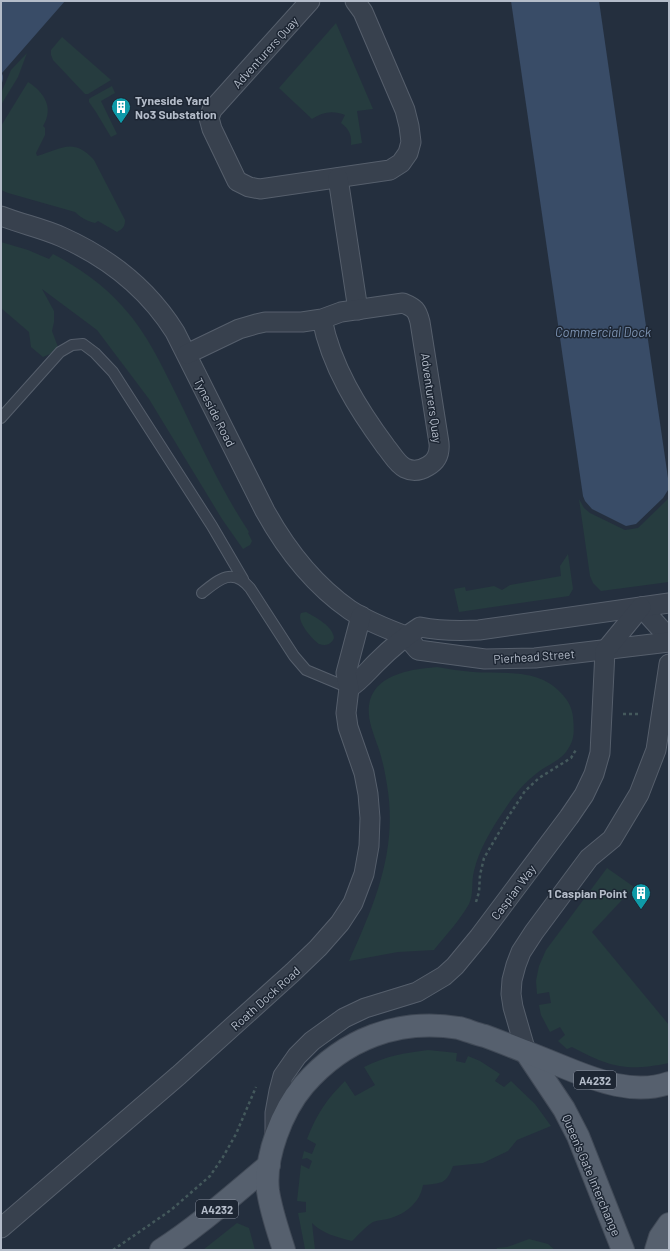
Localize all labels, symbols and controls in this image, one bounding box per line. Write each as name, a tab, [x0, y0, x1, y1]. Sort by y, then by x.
street label: Adventurers Quay	[229, 13, 301, 90]
place label: Tyneside Yard No3 Substation	[135, 93, 217, 121]
building icon: Tyneside Yard No3 Substation	[110, 96, 132, 124]
water label: Commercial Dock	[555, 324, 652, 340]
street label: Adventurers Quay	[419, 352, 445, 444]
street label: Tyneside Road	[192, 375, 238, 449]
street label: Pierhead Street	[493, 646, 575, 666]
street label: Caspian Way	[488, 861, 539, 922]
building icon: 1 Caspian Point	[630, 882, 652, 910]
place label: 1 Caspian Point	[548, 886, 627, 900]
street label: Roath Dock Road	[228, 963, 302, 1033]
road number: A4232	[574, 1071, 616, 1089]
street label: Queen's Gate Interchange	[560, 1112, 624, 1238]
road number: A4232	[196, 1200, 238, 1218]

